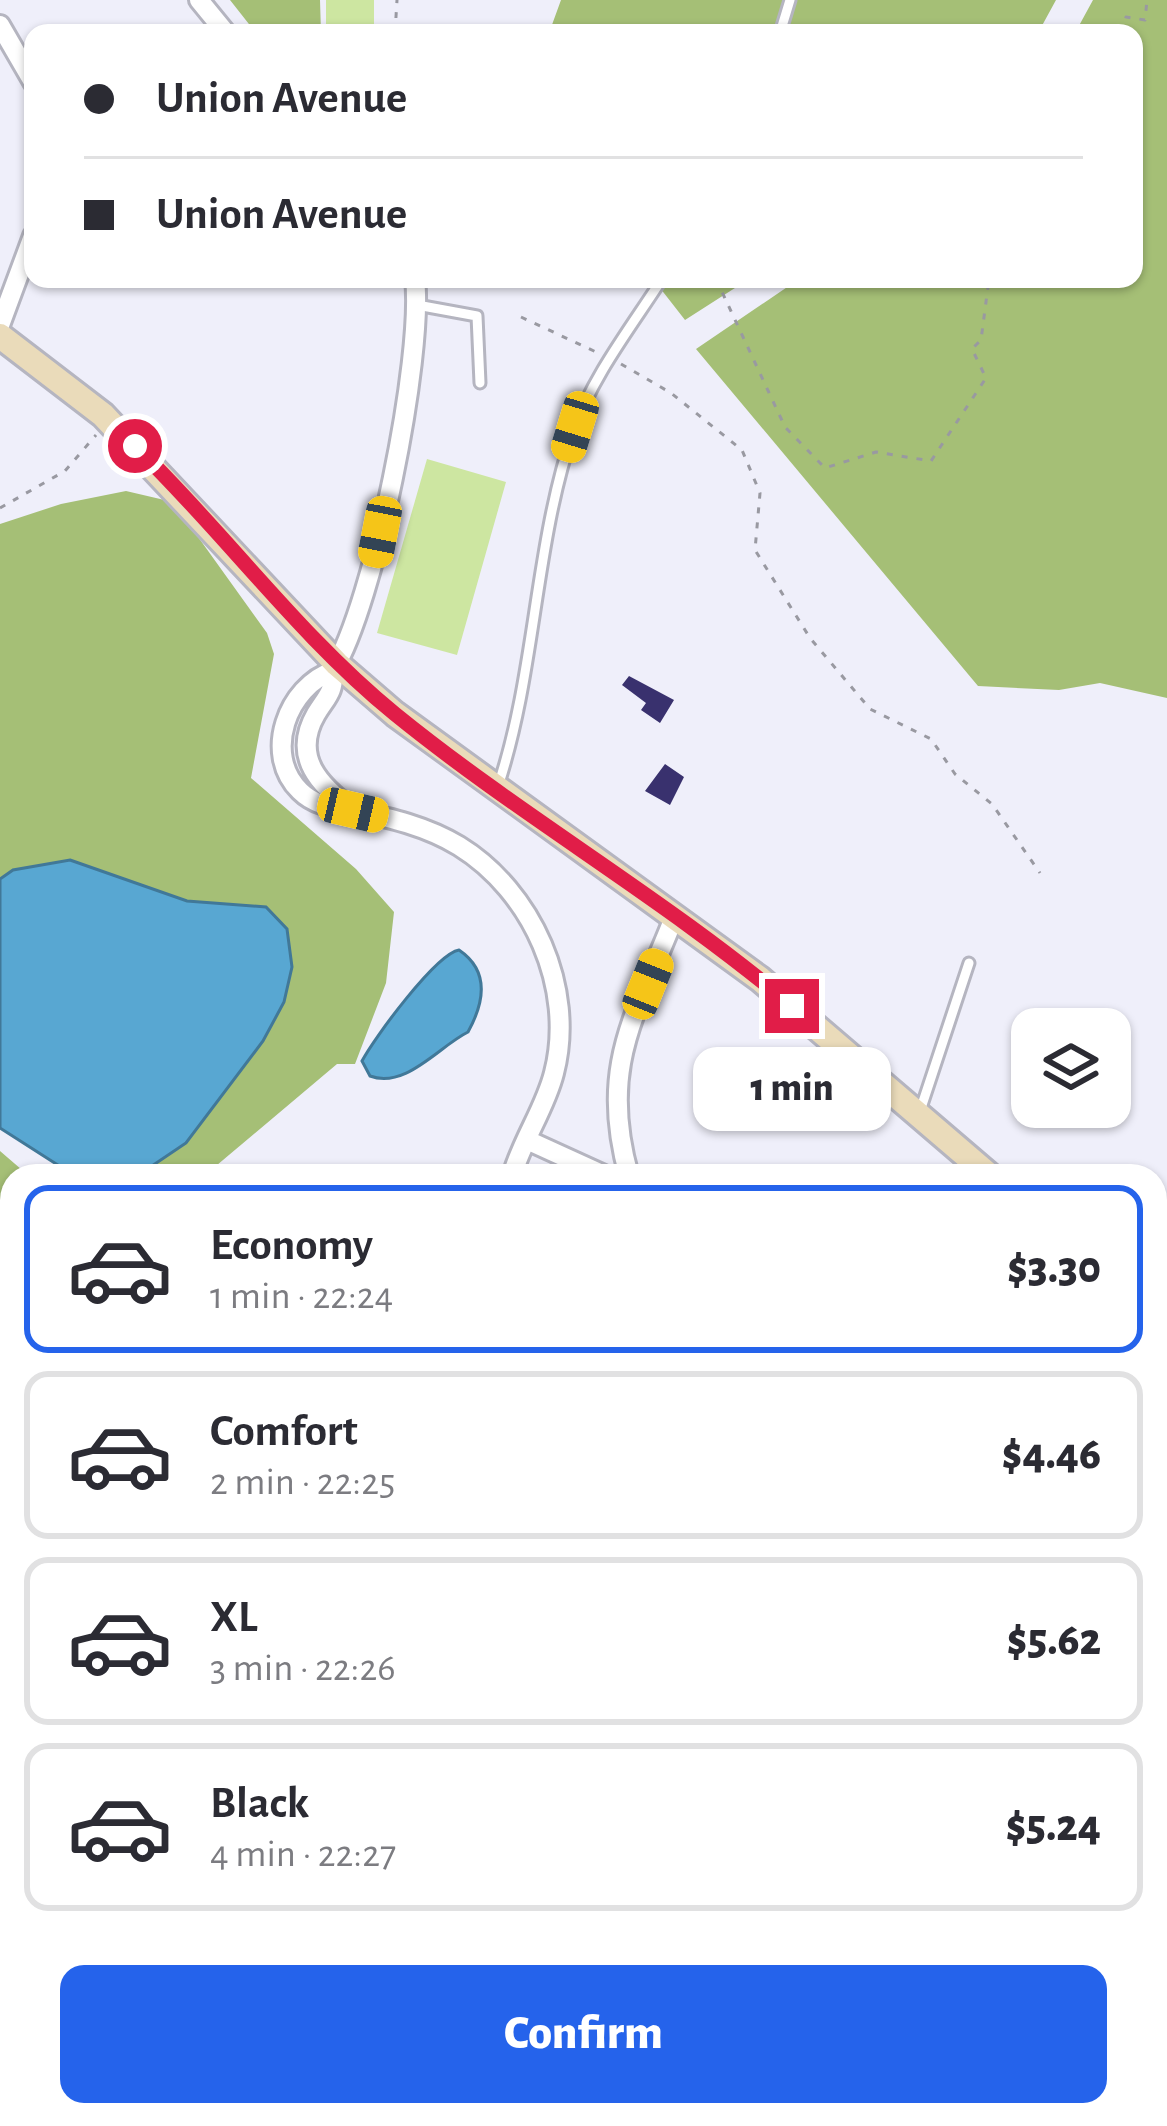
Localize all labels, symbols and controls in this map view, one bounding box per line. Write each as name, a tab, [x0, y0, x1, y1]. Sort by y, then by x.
text: Union Avenue	[156, 76, 407, 121]
text: Union Avenue	[156, 192, 407, 237]
car	[547, 387, 603, 467]
route start	[108, 419, 162, 473]
car	[355, 493, 405, 571]
car	[314, 784, 392, 836]
car	[618, 944, 678, 1024]
route end	[765, 979, 819, 1033]
map controls	[1011, 1008, 1131, 1128]
button: layers	[1011, 1008, 1131, 1128]
callout: 1 min	[693, 1048, 891, 1132]
text: 1 min	[750, 1069, 834, 1108]
icon: car	[66, 1215, 174, 1323]
text: Economy	[210, 1223, 373, 1268]
text: $3.30	[1007, 1246, 1101, 1291]
text: 1 min · 22:24	[210, 1277, 393, 1316]
icon: car	[66, 1401, 174, 1509]
text: Comfort	[210, 1409, 358, 1454]
text: $4.46	[1002, 1432, 1101, 1477]
text: 2 min · 22:25	[210, 1463, 395, 1502]
icon: car	[66, 1587, 174, 1695]
text: XL	[210, 1595, 258, 1640]
text: $5.62	[1007, 1618, 1101, 1663]
text: 3 min · 22:26	[210, 1649, 396, 1688]
icon: car	[66, 1773, 174, 1881]
text: Black	[210, 1781, 309, 1826]
text: $5.24	[1006, 1804, 1101, 1849]
text: 4 min · 22:27	[210, 1835, 396, 1874]
button: Confirm	[60, 1965, 1107, 2103]

